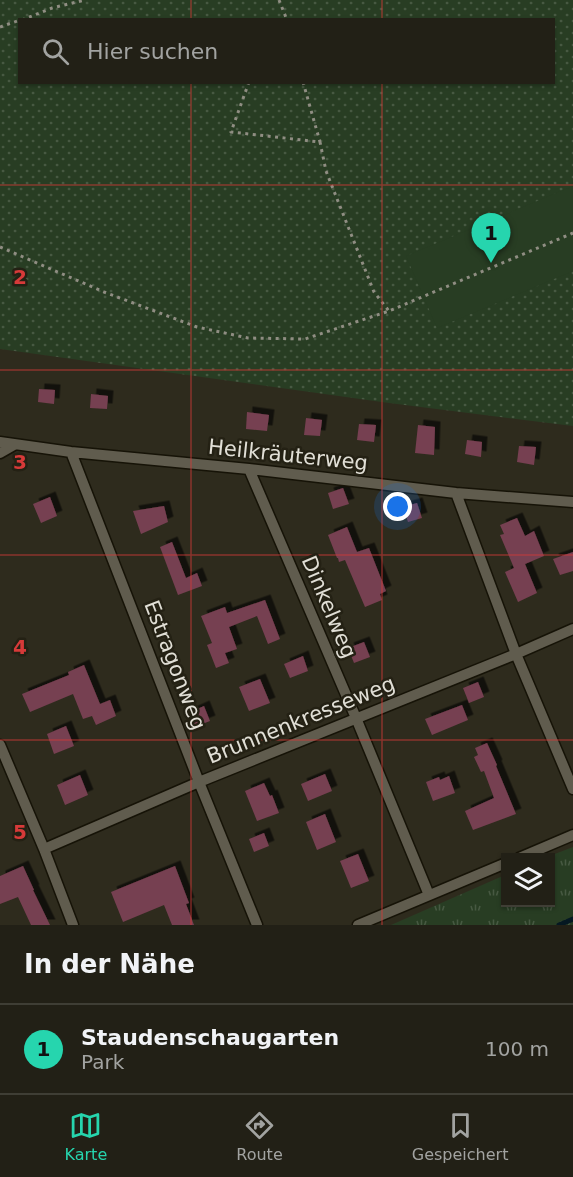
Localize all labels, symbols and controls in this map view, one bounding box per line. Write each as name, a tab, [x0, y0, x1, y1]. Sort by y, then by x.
search box	[18, 18, 555, 84]
icon: search	[39, 35, 72, 68]
text: Hier suchen	[87, 39, 218, 64]
pin: 1	[472, 214, 510, 263]
text: 2	[13, 265, 27, 289]
street label: Heilkräuterweg	[207, 435, 369, 475]
text: 3	[13, 450, 27, 474]
your location	[383, 492, 412, 521]
street label: Dinkelweg	[297, 552, 361, 662]
street label: Estragonweg	[139, 597, 211, 733]
text: 4	[13, 635, 27, 659]
street label: Brunnenkresseweg	[203, 671, 399, 769]
text: 5	[13, 820, 27, 844]
map controls	[501, 853, 555, 907]
button: layers	[501, 853, 555, 907]
text: In der Nähe	[24, 949, 195, 979]
text: Staudenschaugarten	[81, 1025, 339, 1050]
text: 1	[37, 1037, 50, 1061]
text: 100 m	[485, 1037, 549, 1061]
text: Park	[81, 1050, 124, 1074]
tab: Karte	[65, 1109, 107, 1164]
tab: Route	[236, 1109, 283, 1164]
tab: Gespeichert	[412, 1109, 508, 1164]

